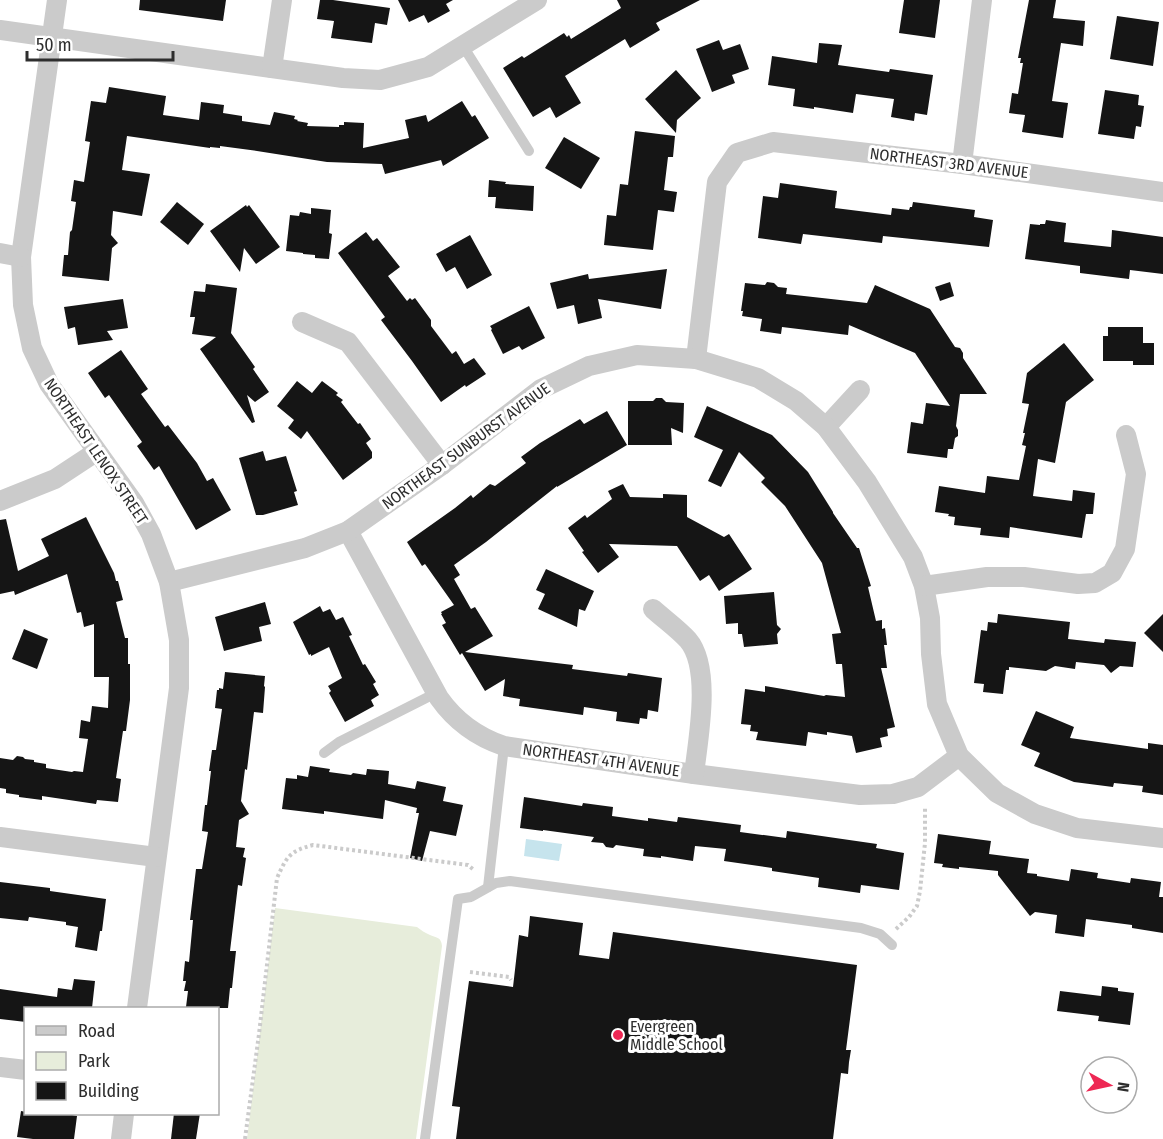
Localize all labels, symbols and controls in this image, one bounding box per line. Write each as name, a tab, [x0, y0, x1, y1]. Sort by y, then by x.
scale bar	[27, 24, 172, 62]
text: 50 m	[36, 34, 72, 56]
street label: NORTHEAST 3RD AVENUE	[869, 144, 1029, 182]
street label: NORTHEAST LENOX STREET	[40, 374, 152, 528]
street label: NORTHEAST SUNBURST AVENUE	[378, 379, 554, 513]
street label: NORTHEAST 4TH AVENUE	[521, 740, 681, 780]
legend	[24, 1007, 219, 1115]
place label: Evergreen Middle School	[630, 1017, 723, 1054]
text: Road	[78, 1020, 115, 1042]
marker: Evergreen Middle School	[611, 1028, 625, 1042]
text: Park	[78, 1050, 111, 1072]
north arrow	[1079, 1055, 1139, 1115]
text: Building	[78, 1080, 139, 1102]
text: N	[1113, 1081, 1133, 1093]

